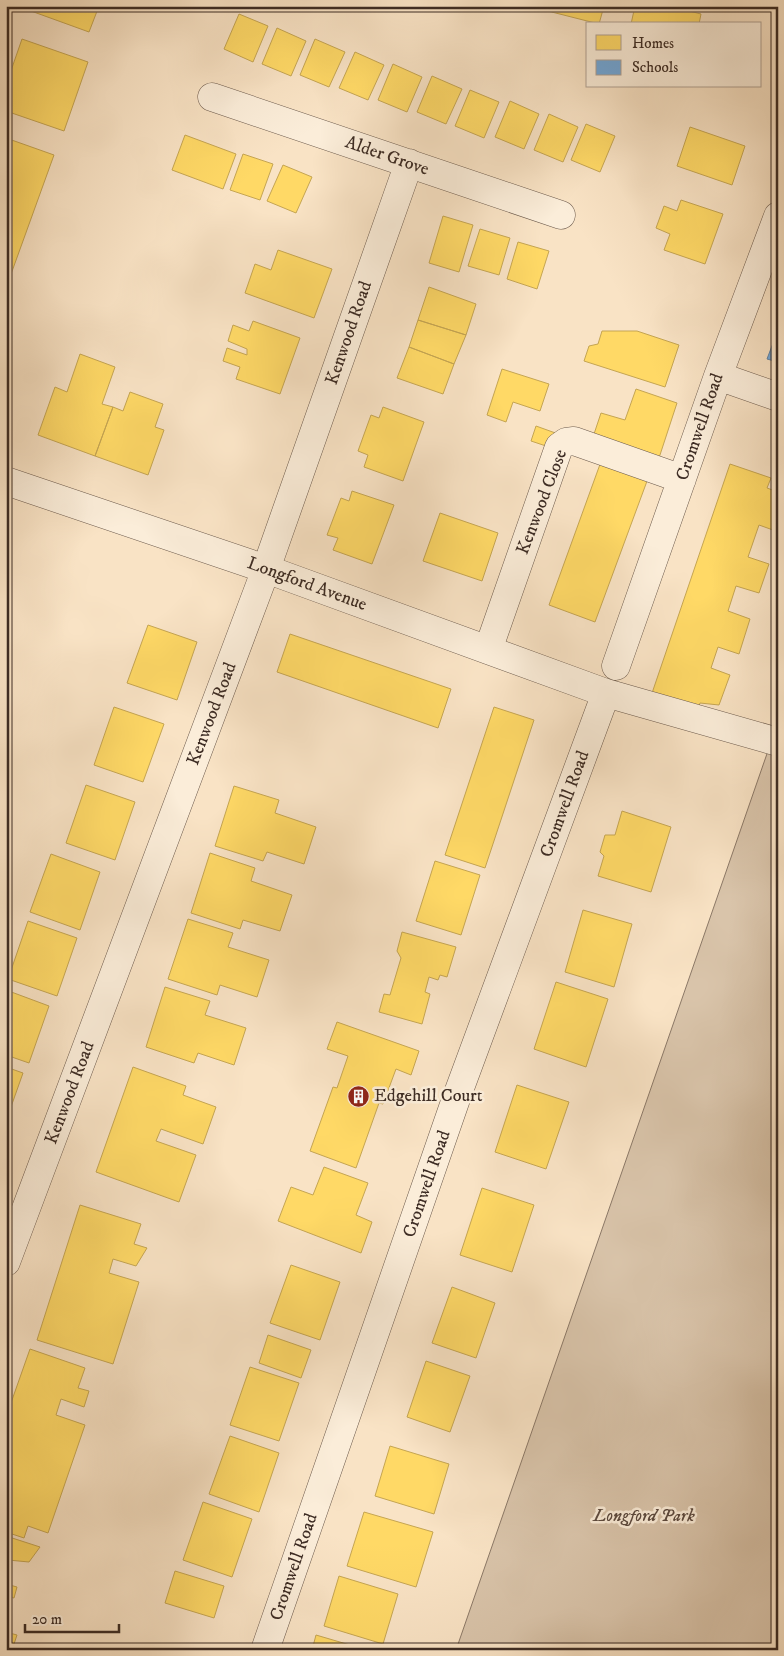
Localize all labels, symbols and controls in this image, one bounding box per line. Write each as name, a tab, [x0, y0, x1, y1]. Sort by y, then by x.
legend	[586, 22, 762, 88]
text: Homes	[632, 34, 674, 53]
text: Schools	[632, 58, 678, 77]
street label: Alder Grove	[342, 131, 432, 181]
street label: Kenwood Road	[321, 278, 377, 388]
street label: Cromwell Road	[671, 371, 729, 483]
street label: Kenwood Close	[512, 446, 572, 558]
street label: Longford Avenue	[244, 552, 370, 616]
street label: Kenwood Road	[182, 659, 242, 769]
street label: Cromwell Road	[536, 748, 594, 860]
street label: Kenwood Road	[40, 1038, 100, 1148]
building icon: Edgehill Court	[346, 1084, 370, 1108]
place label: Edgehill Court	[374, 1085, 483, 1107]
street label: Cromwell Road	[398, 1128, 456, 1240]
park label: Longford Park	[592, 1505, 695, 1527]
street label: Cromwell Road	[265, 1511, 323, 1623]
scale bar	[25, 1601, 119, 1633]
text: 20 m	[32, 1610, 62, 1629]

